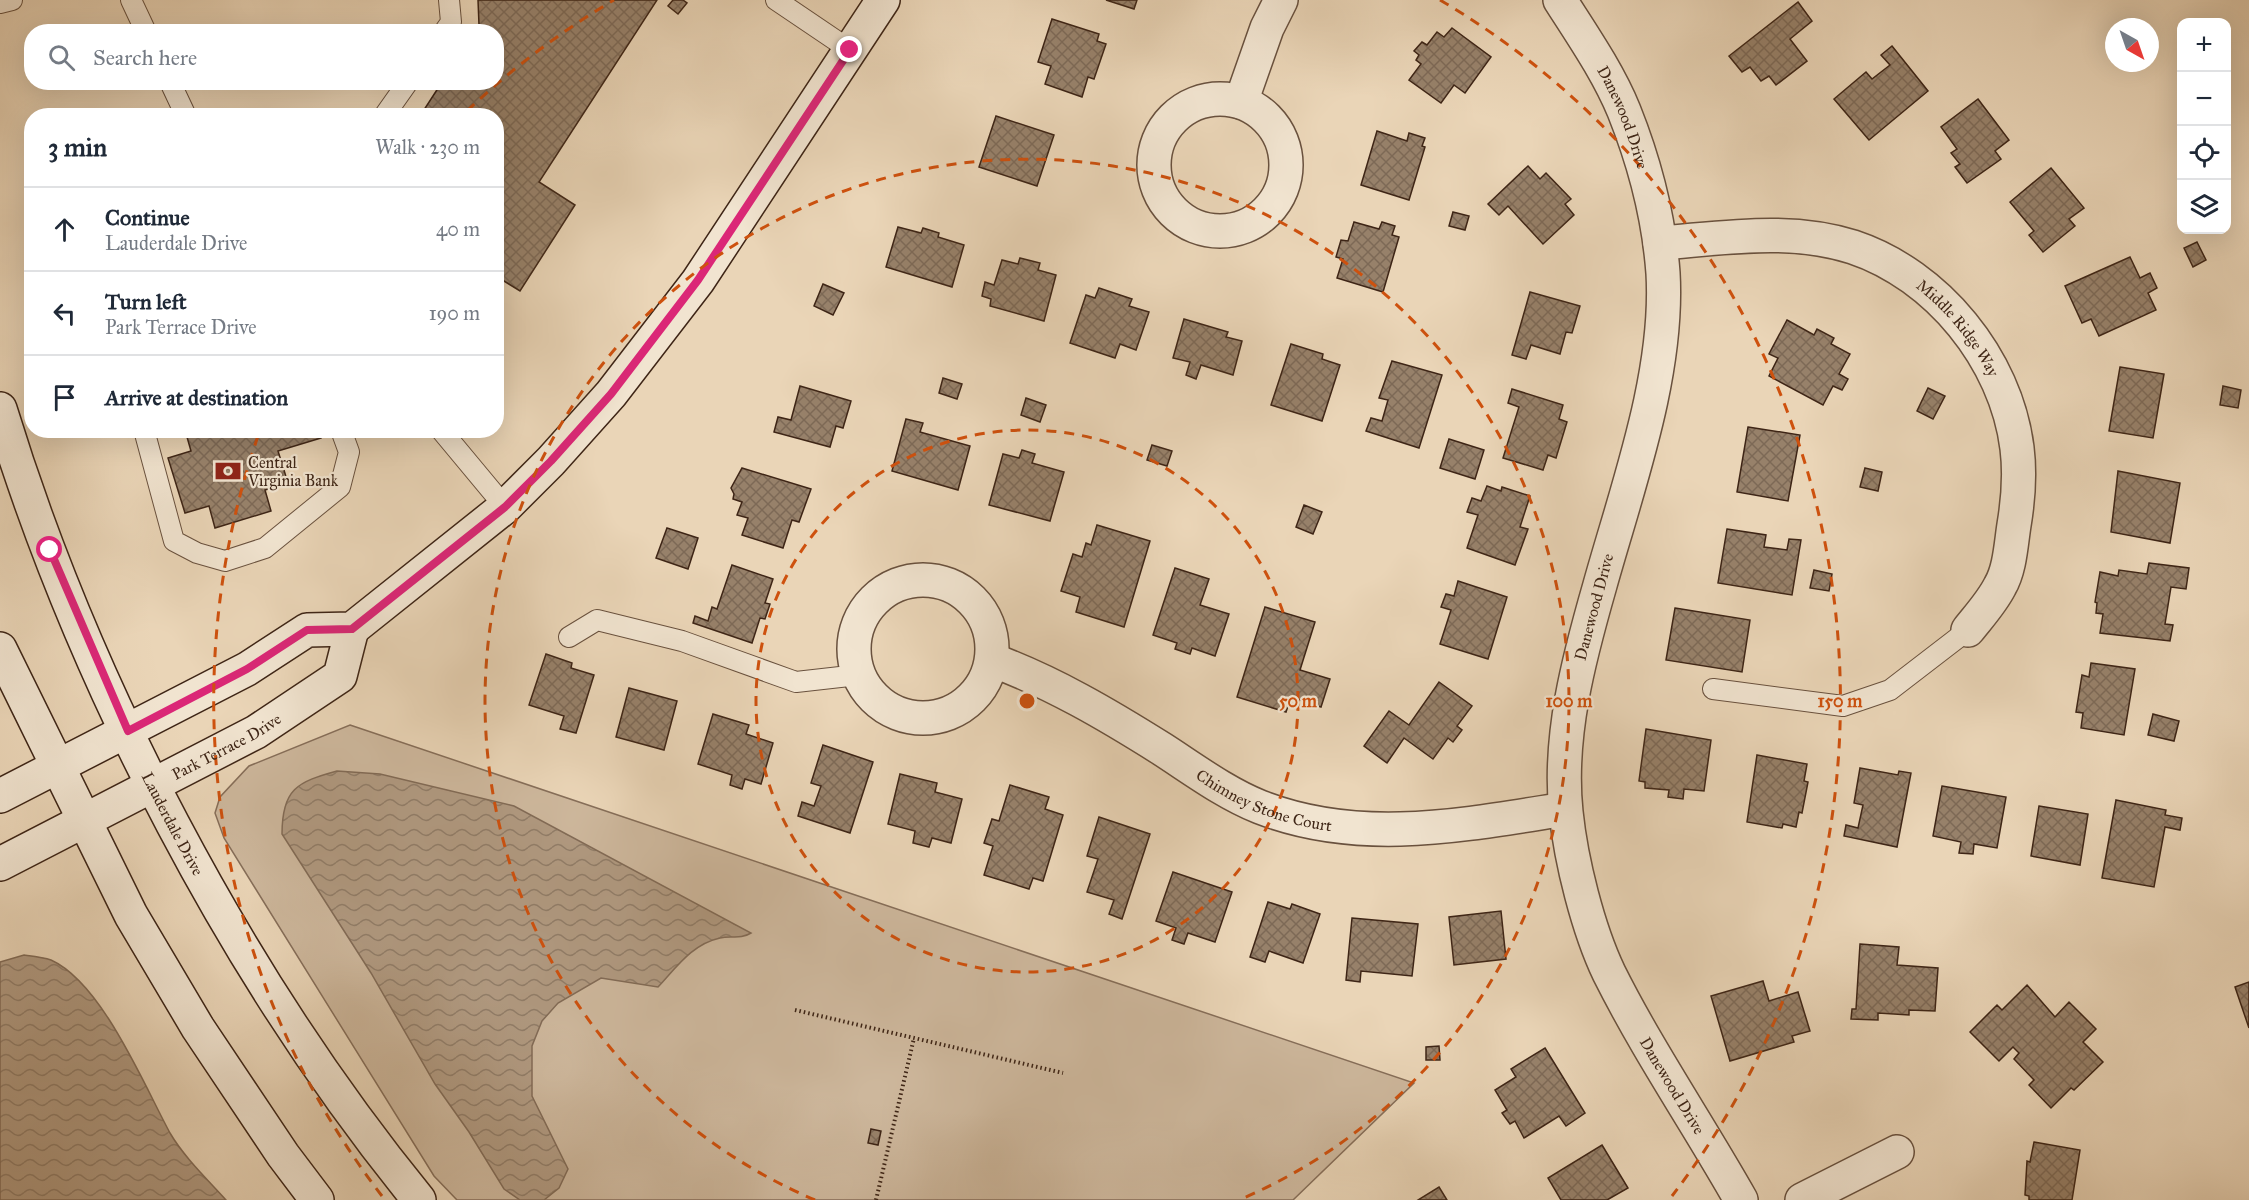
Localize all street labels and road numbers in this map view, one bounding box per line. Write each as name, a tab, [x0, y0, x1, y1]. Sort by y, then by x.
street label: Danewood Drive	[1594, 62, 1653, 171]
street label: Middle Ridge Way	[1913, 275, 2004, 380]
street label: Danewood Drive	[1571, 551, 1617, 663]
street label: Park Terrace Drive	[168, 709, 285, 783]
street label: Chimney Stone Court	[1193, 765, 1333, 835]
street label: Lauderdale Drive	[138, 769, 208, 879]
street label: Danewood Drive	[1636, 1034, 1709, 1138]

